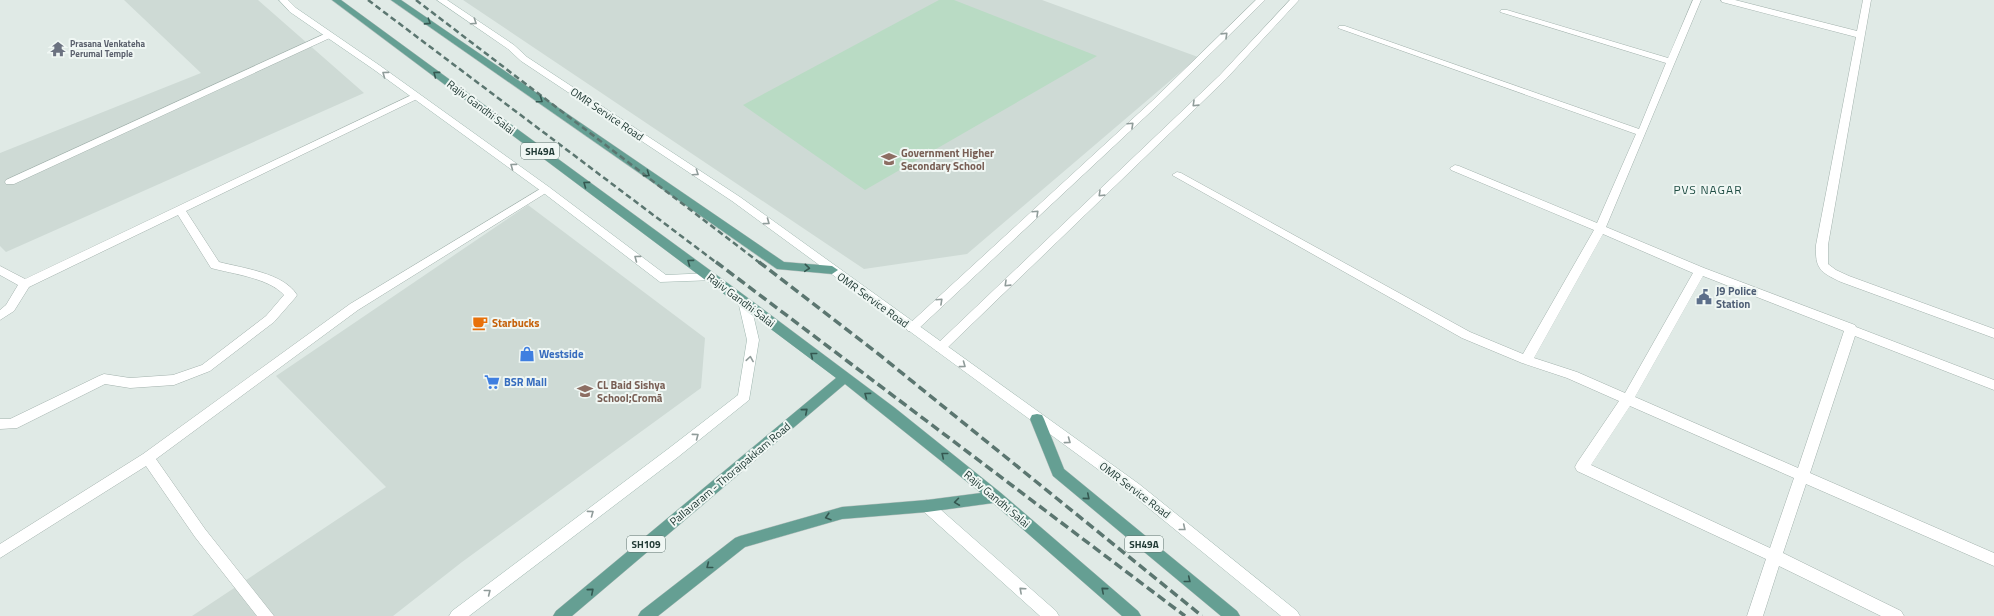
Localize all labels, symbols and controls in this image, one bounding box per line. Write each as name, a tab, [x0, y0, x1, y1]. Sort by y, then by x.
one-way arrow	[424, 17, 431, 25]
one-way arrow	[469, 17, 476, 24]
one-way arrow	[1220, 32, 1228, 40]
place label: Prasana Venkateha Perumal Temple	[70, 37, 145, 60]
temple icon: Prasana Venkateha Perumal Temple	[49, 40, 67, 58]
one-way arrow	[433, 71, 440, 79]
one-way arrow	[383, 72, 390, 79]
street label: Rajiv Gandhi Salai	[444, 76, 518, 138]
street label: OMR Service Road	[567, 84, 647, 145]
one-way arrow	[536, 95, 543, 103]
one-way arrow	[1192, 99, 1199, 106]
one-way arrow	[1126, 122, 1134, 129]
road number: SH49A	[521, 143, 559, 159]
place label: Government Higher Secondary School	[901, 145, 994, 174]
school or university icon: Government Higher Secondary School	[880, 150, 898, 168]
one-way arrow	[511, 164, 518, 171]
one-way arrow	[692, 168, 699, 176]
one-way arrow	[643, 169, 650, 177]
district label: PVS NAGAR	[1673, 180, 1743, 199]
one-way arrow	[583, 182, 590, 189]
one-way arrow	[1098, 189, 1106, 197]
one-way arrow	[1031, 210, 1039, 218]
one-way arrow	[763, 218, 770, 225]
one-way arrow	[634, 256, 641, 263]
one-way arrow	[688, 260, 695, 267]
one-way arrow	[803, 263, 810, 272]
street label: OMR Service Road	[834, 268, 912, 332]
street label: Rajiv Gandhi Salai	[704, 269, 778, 331]
one-way arrow	[1004, 279, 1012, 286]
place label: J9 Police Station	[1716, 283, 1757, 312]
public building icon: J9 Police Station	[1695, 288, 1713, 306]
one-way arrow	[935, 298, 943, 306]
cafe icon: Starbucks	[471, 314, 489, 332]
place label: Starbucks	[492, 315, 539, 331]
shop icon: Westside	[518, 345, 536, 363]
place label: Westside	[539, 346, 584, 362]
one-way arrow	[811, 352, 818, 359]
one-way arrow	[745, 356, 754, 362]
one-way arrow	[959, 360, 966, 367]
supermarket icon: BSR Mall	[483, 373, 501, 391]
place label: BSR Mall	[504, 374, 547, 390]
place label: CL Baid Sishya School;Cromā	[597, 377, 666, 406]
school or university icon: CL Baid Sishya School;Cromā	[576, 382, 594, 400]
one-way arrow	[865, 393, 872, 400]
one-way arrow	[800, 409, 807, 416]
street label: Pallavaram - Thoraipakkam Road	[666, 418, 794, 529]
one-way arrow	[691, 434, 698, 441]
one-way arrow	[1064, 436, 1071, 443]
one-way arrow	[941, 453, 948, 460]
street label: OMR Service Road	[1096, 458, 1174, 522]
street label: Rajiv Gandhi Salai	[961, 467, 1033, 531]
one-way arrow	[1083, 492, 1090, 499]
one-way arrow	[954, 497, 960, 506]
one-way arrow	[587, 510, 594, 518]
one-way arrow	[825, 512, 832, 521]
one-way arrow	[1178, 523, 1186, 530]
road number: SH109	[627, 536, 665, 552]
road number: SH49A	[1125, 536, 1163, 552]
one-way arrow	[706, 562, 713, 569]
one-way arrow	[1183, 575, 1190, 582]
one-way arrow	[586, 588, 593, 595]
one-way arrow	[1019, 588, 1026, 595]
one-way arrow	[1101, 588, 1109, 595]
one-way arrow	[483, 590, 490, 597]

